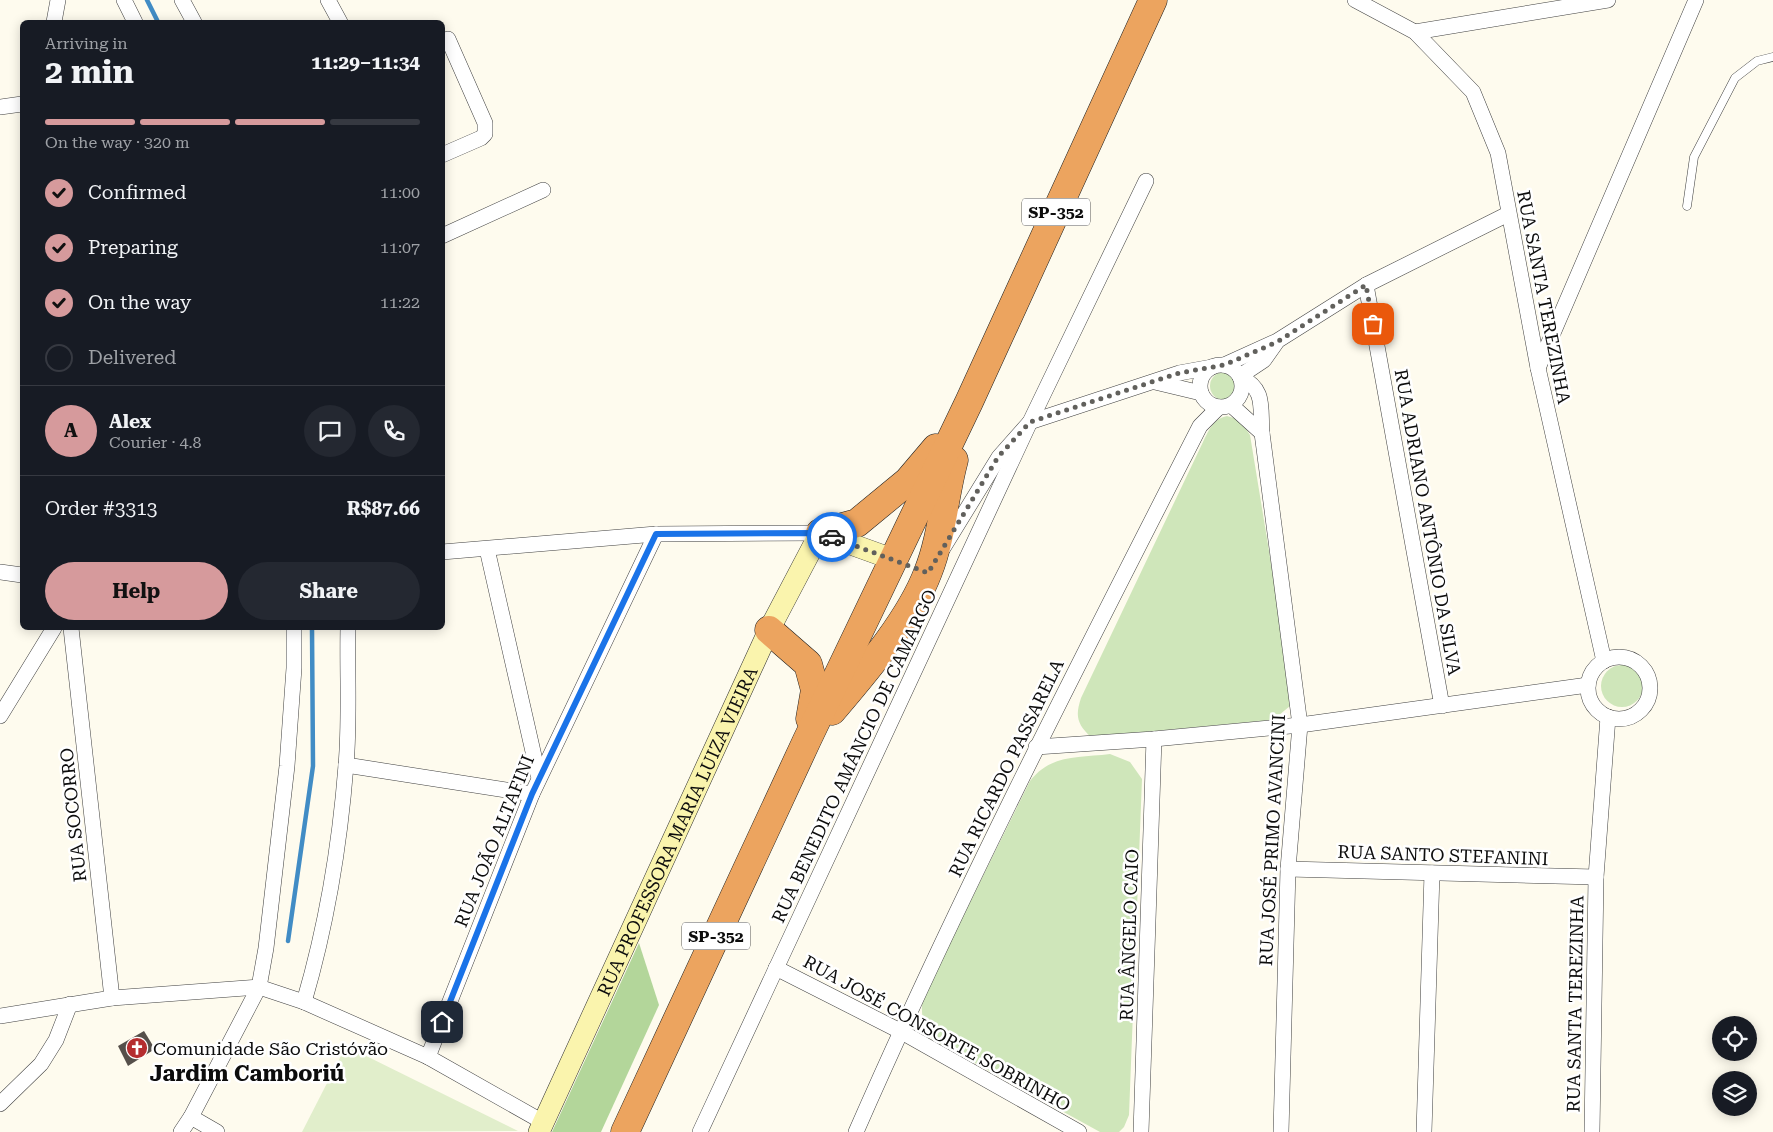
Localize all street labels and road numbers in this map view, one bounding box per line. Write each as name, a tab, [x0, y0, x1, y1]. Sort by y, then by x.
street label: RUA SANTA TEREZINHA	[1513, 188, 1575, 406]
road number: SP-352	[1022, 198, 1090, 226]
street label: RUA ADRIANO ANTÔNIO DA SILVA	[1391, 367, 1465, 677]
street label: RUA BENEDITO AMÂNCIO DE CAMARGO	[767, 586, 941, 926]
street label: RUA RICARDO PASSARELA	[944, 655, 1068, 880]
street label: RUA PROFESSORA MARIA LUIZA VIEIRA	[592, 663, 761, 999]
street label: RUA JOSÉ PRIMO AVANCINI	[1255, 714, 1289, 966]
street label: RUA SOCORRO	[56, 747, 90, 883]
street label: RUA JOÃO ALTAFINI	[450, 752, 538, 930]
street label: RUA SANTO STEFANINI	[1337, 841, 1549, 869]
street label: RUA ÂNGELO CAIO	[1116, 849, 1142, 1021]
street label: RUA SANTA TEREZINHA	[1563, 895, 1587, 1113]
road number: SP-352	[682, 922, 750, 949]
street label: RUA JOSÉ CONSORTE SOBRINHO	[800, 951, 1074, 1115]

